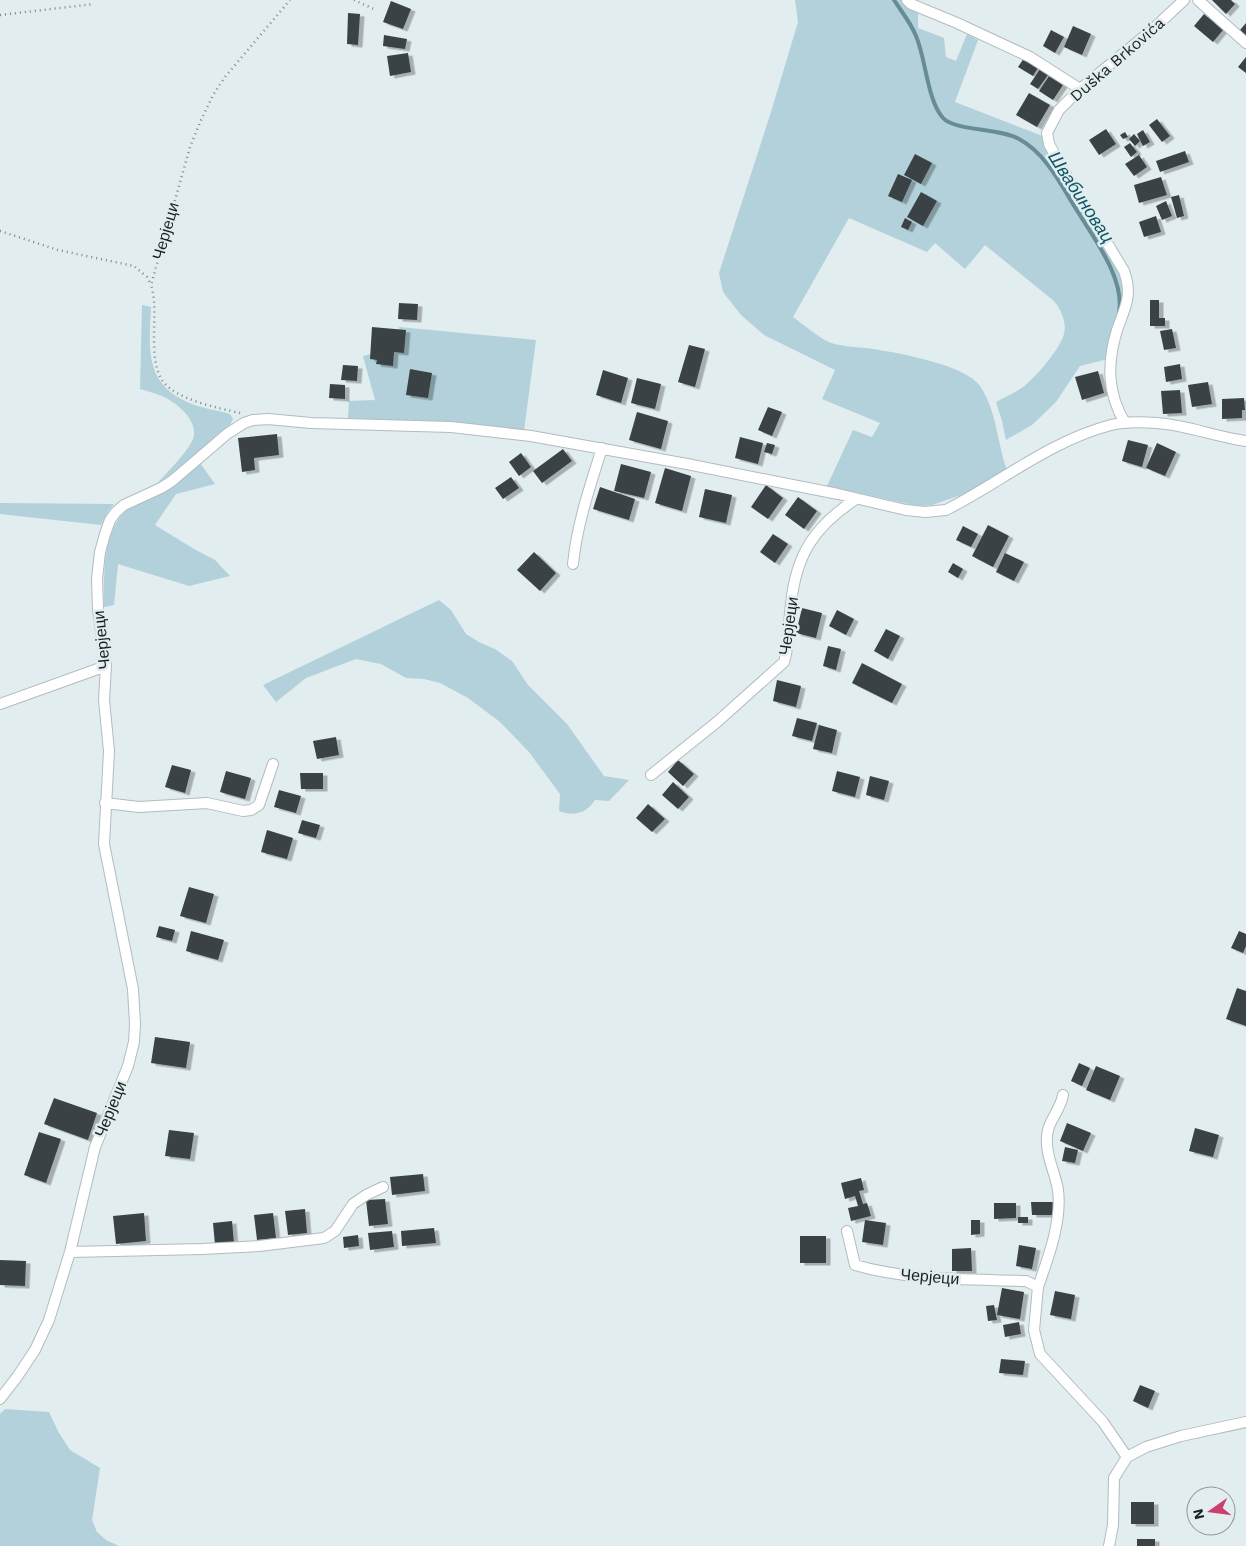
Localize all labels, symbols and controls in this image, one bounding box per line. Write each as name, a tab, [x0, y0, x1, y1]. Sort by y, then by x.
street label: Duška Brkovića	[1066, 13, 1168, 106]
water label: Швабиновац	[1044, 147, 1119, 246]
street label: Черјеци	[148, 200, 183, 262]
street label: Черјеци	[775, 596, 802, 657]
street label: Черјеци	[89, 610, 114, 670]
street label: Черјеци	[91, 1078, 130, 1140]
street label: Черјеци	[900, 1264, 960, 1289]
north arrow	[1186, 1486, 1236, 1536]
text: N	[1189, 1507, 1207, 1521]

